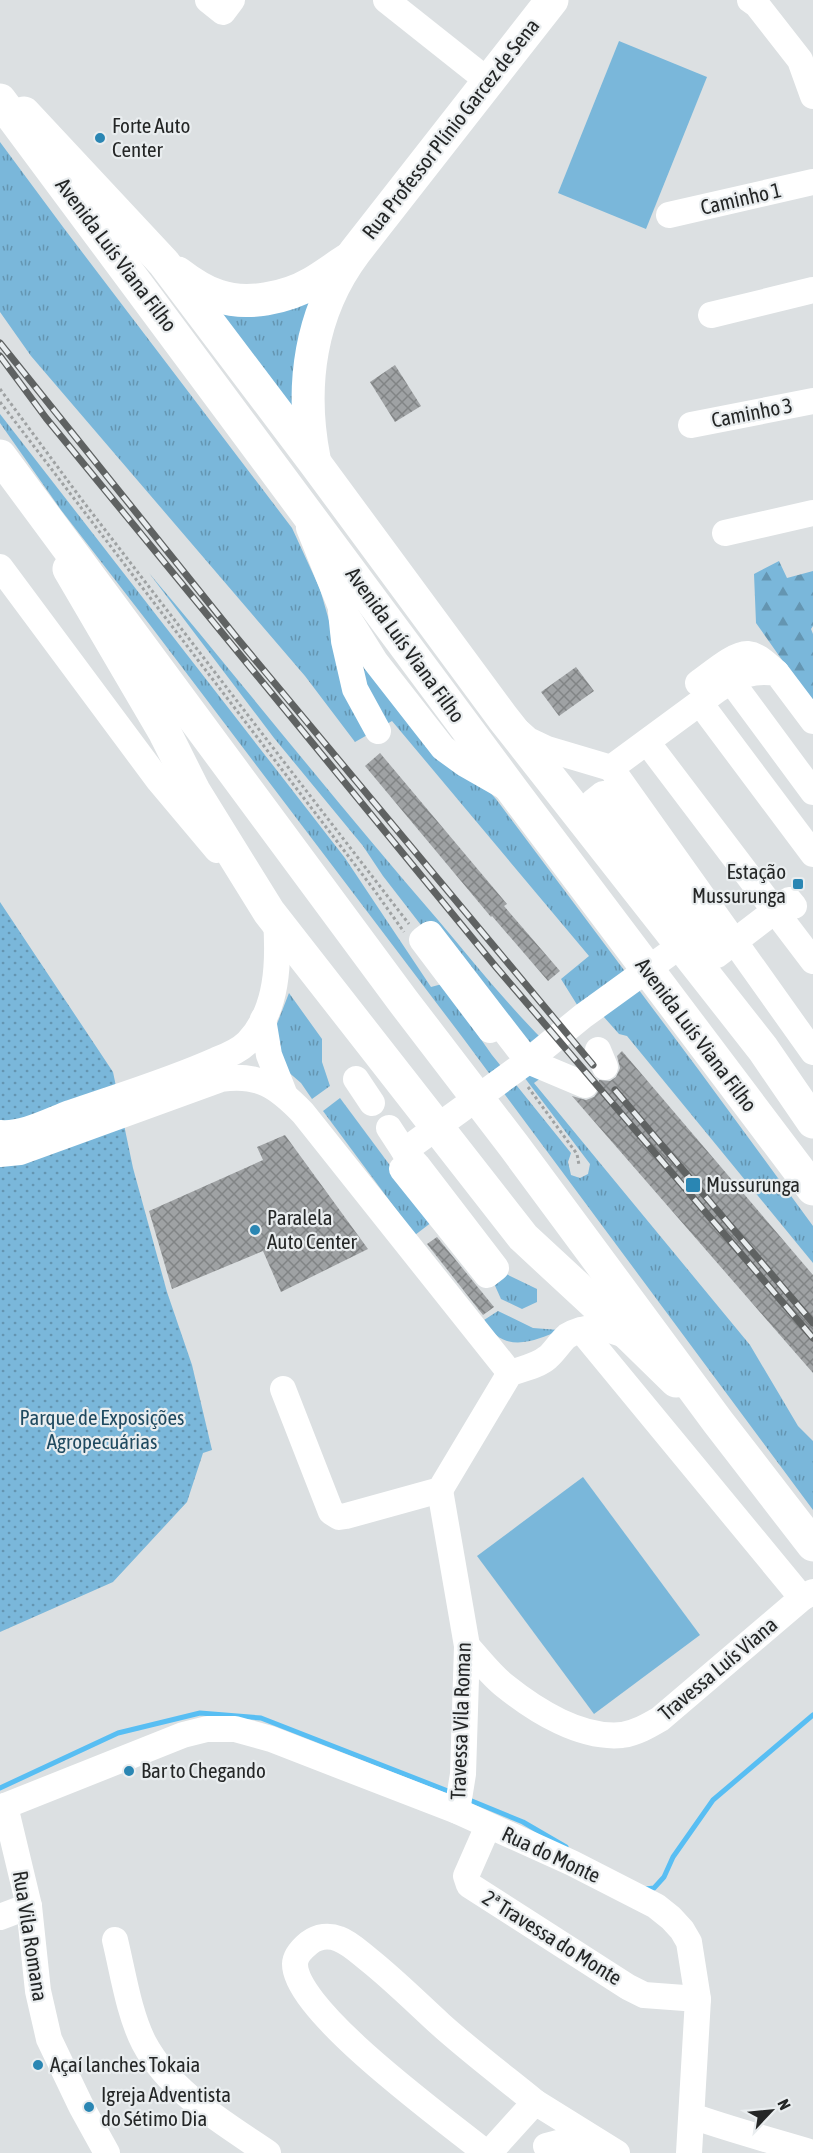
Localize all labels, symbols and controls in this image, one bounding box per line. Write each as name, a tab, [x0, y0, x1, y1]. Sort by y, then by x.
street label: Rua Professor Plínio Garcez de Sena	[357, 14, 544, 243]
place label: Forte Auto Center	[112, 113, 190, 161]
marker: Forte Auto Center	[93, 131, 107, 145]
street label: Avenida Luís Viana Filho	[51, 173, 182, 336]
street label: Caminho 1	[698, 177, 783, 219]
street label: Caminho 3	[709, 392, 794, 432]
street label: Avenida Luís Viana Filho	[341, 562, 470, 727]
place label: Estação Mussurunga	[692, 859, 786, 907]
marker: Estação Mussurunga	[791, 877, 805, 891]
street label: Avenida Luís Viana Filho	[631, 953, 762, 1116]
place label: Mussurunga	[706, 1172, 800, 1196]
marker: Mussurunga	[684, 1176, 702, 1194]
place label: Paralela Auto Center	[267, 1205, 358, 1253]
marker: Paralela Auto Center	[248, 1223, 262, 1237]
park label: Parque de Exposições Agropecuárias	[20, 1405, 184, 1453]
street label: Travessa Luís Viana	[653, 1612, 781, 1725]
street label: Travessa Vila Roman	[445, 1642, 475, 1800]
place label: Bar to Chegando	[141, 1758, 266, 1782]
marker: Bar to Chegando	[122, 1764, 136, 1778]
street label: Rua do Monte	[499, 1821, 604, 1887]
street label: Rua Vila Romana	[9, 1869, 53, 2003]
street label: 2ª Travessa do Monte	[479, 1885, 626, 1990]
place label: Açaí lanches Tokaia	[50, 2052, 200, 2076]
marker: Açaí lanches Tokaia	[31, 2058, 45, 2072]
north arrow	[741, 2081, 801, 2141]
place label: Igreja Adventista do Sétimo Dia	[101, 2082, 231, 2130]
text: N	[774, 2096, 795, 2113]
marker: Igreja Adventista do Sétimo Dia	[82, 2100, 96, 2114]

